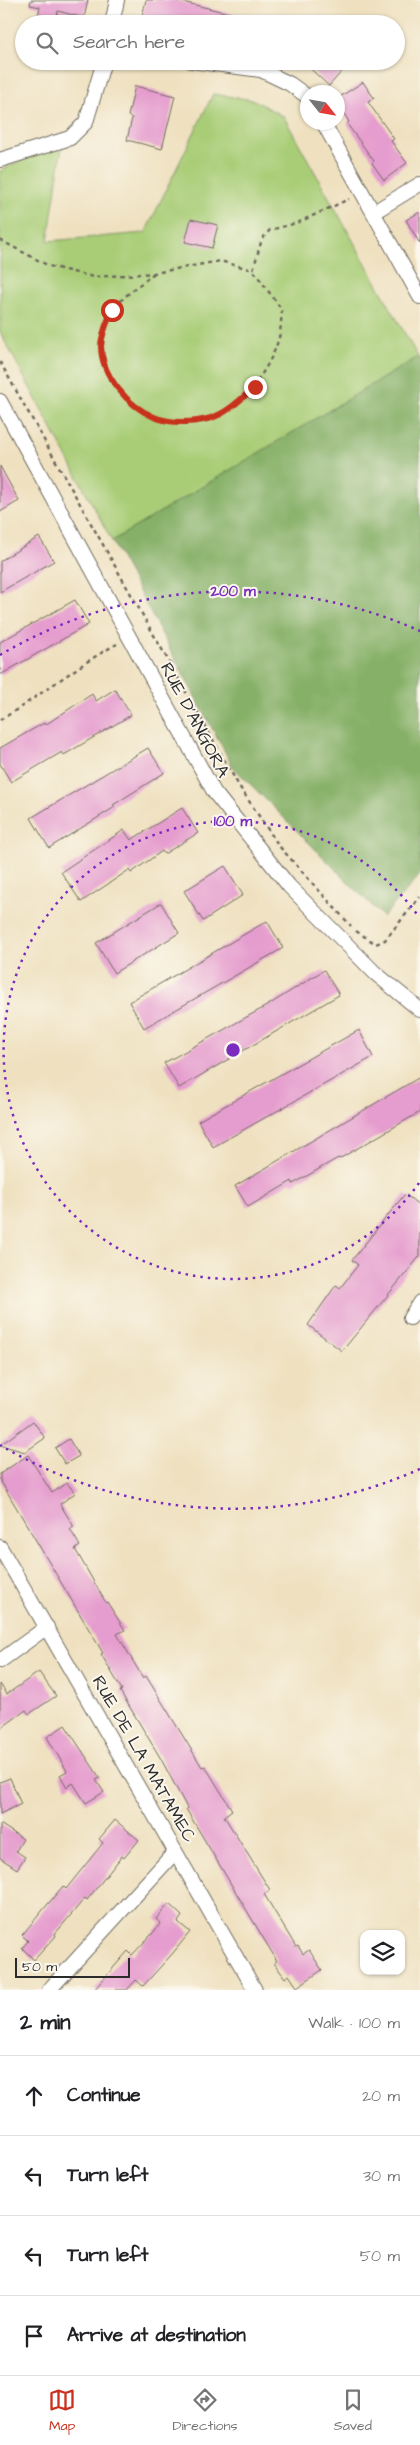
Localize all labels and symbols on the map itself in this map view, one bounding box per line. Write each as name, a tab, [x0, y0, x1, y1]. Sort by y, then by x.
north arrow	[300, 85, 345, 130]
route start	[101, 299, 124, 322]
route end	[244, 376, 267, 399]
text: 200 m	[209, 581, 256, 602]
street label: RUE D'ANGORA	[154, 658, 236, 782]
text: 100 m	[214, 811, 253, 832]
centre of rings	[224, 1041, 242, 1059]
street label: RUE DE LA MATAMEC	[86, 1671, 202, 1847]
scale bar	[15, 1955, 130, 1978]

